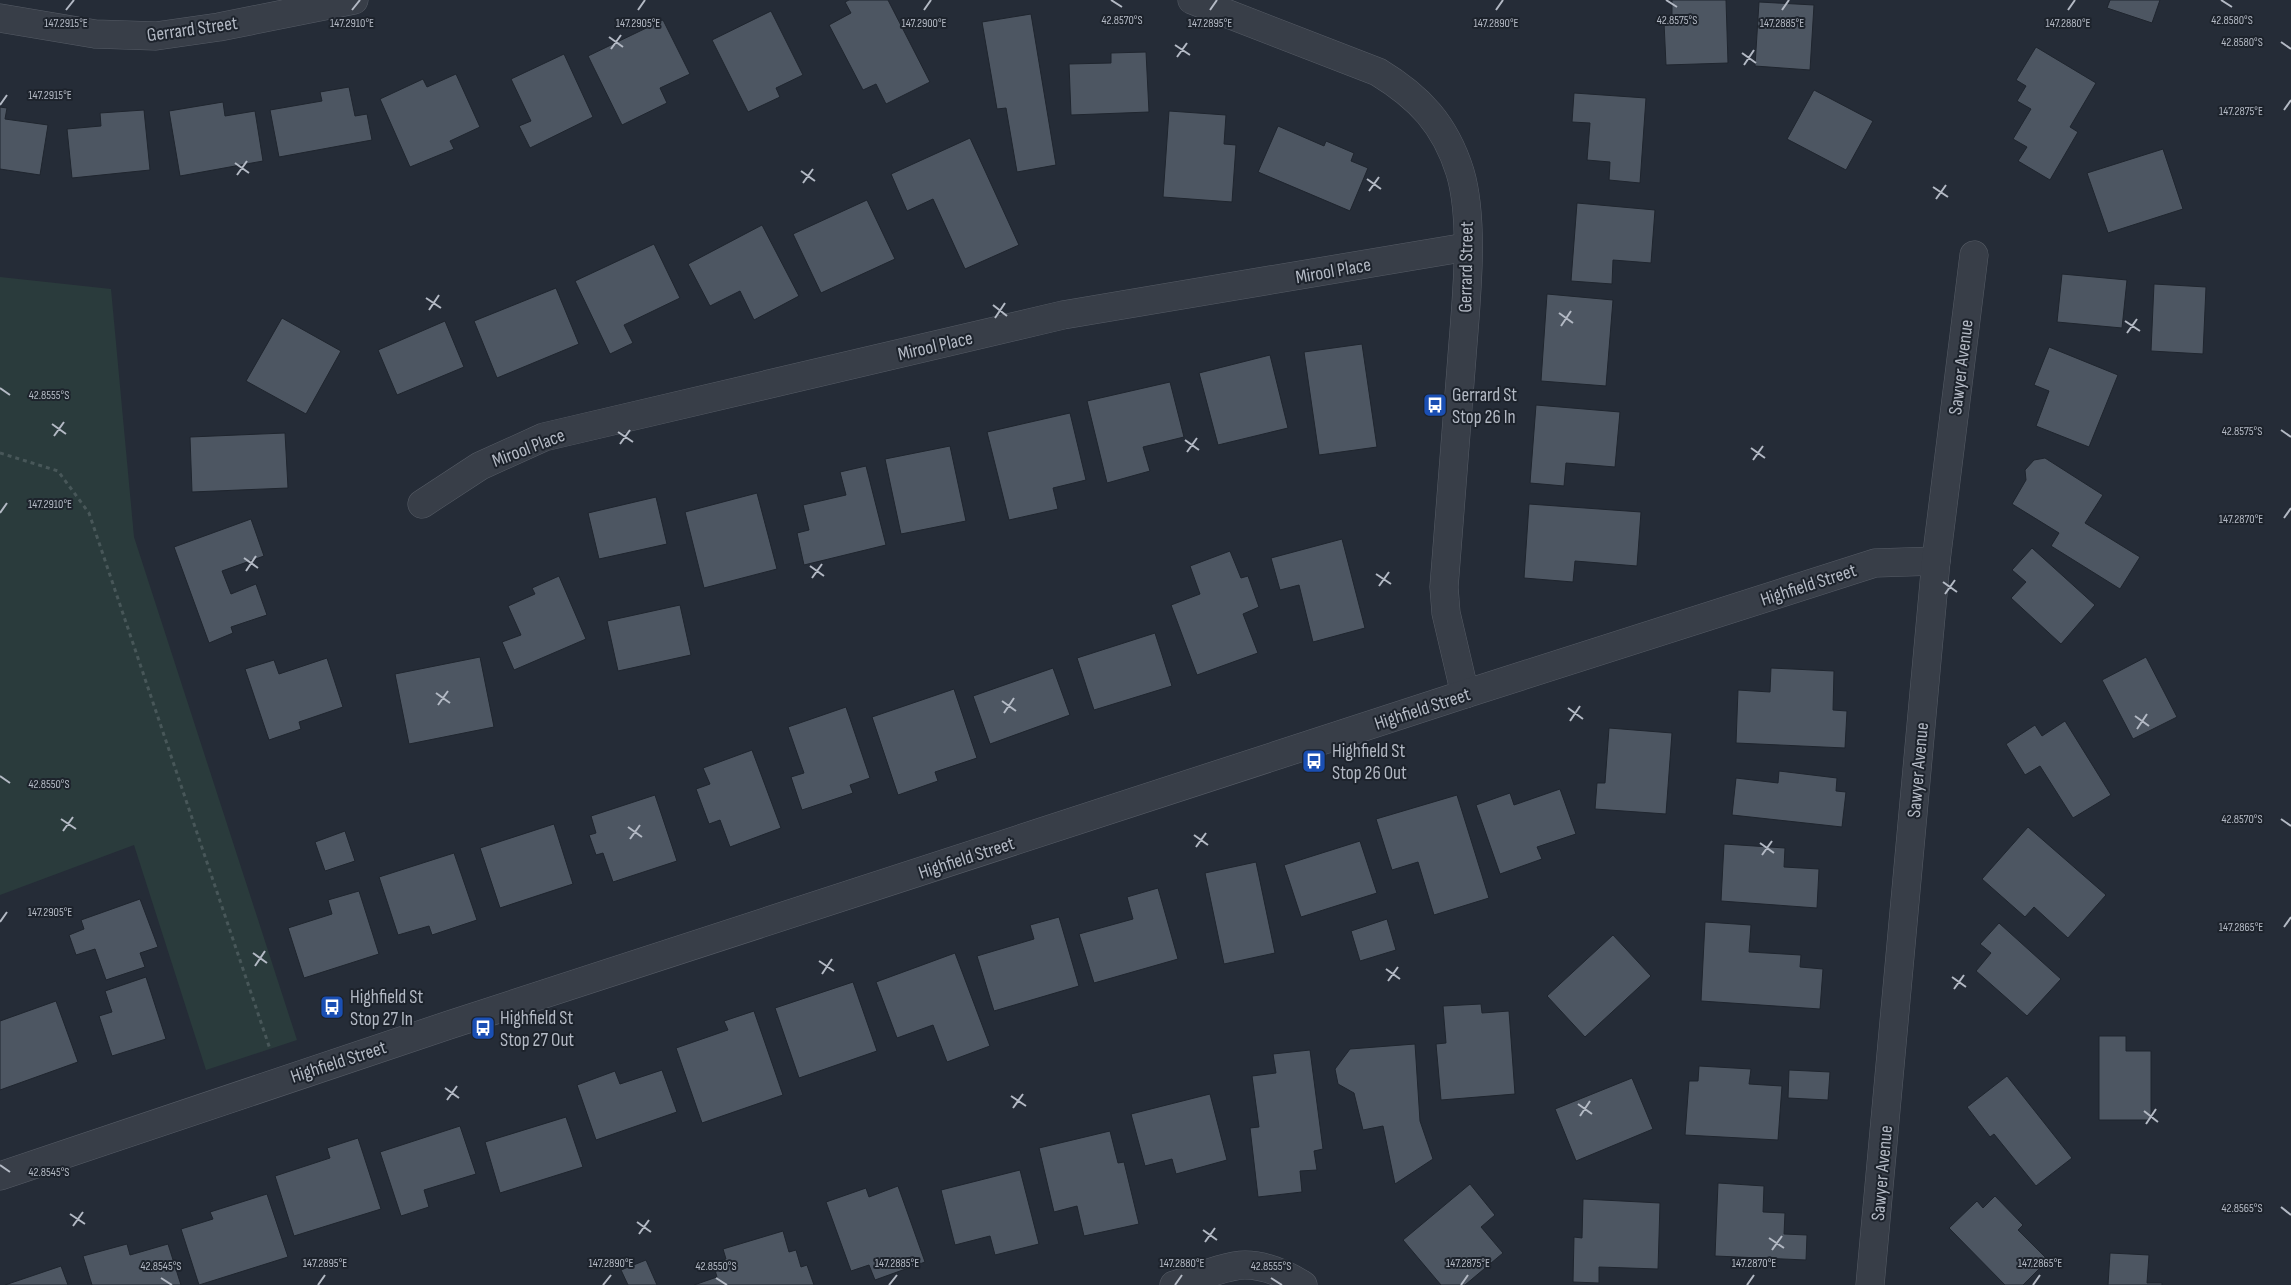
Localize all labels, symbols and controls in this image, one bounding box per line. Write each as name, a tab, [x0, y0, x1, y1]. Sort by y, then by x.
street label: Gerrard Street	[145, 12, 239, 47]
text: 42.8570°S	[1101, 13, 1143, 28]
text: 42.8575°S	[1657, 13, 1697, 28]
text: 42.8580°S	[2211, 13, 2253, 28]
text: 147.2915°E	[44, 16, 88, 31]
text: 147.2910°E	[330, 16, 374, 31]
text: 147.2905°E	[616, 16, 660, 31]
text: 147.2900°E	[901, 16, 947, 31]
text: 147.2895°E	[1188, 16, 1232, 31]
text: 147.2890°E	[1474, 16, 1519, 31]
text: 147.2885°E	[1760, 16, 1804, 31]
text: 147.2880°E	[2046, 16, 2090, 31]
text: 42.8580°S	[2221, 35, 2263, 50]
text: 147.2915°E	[28, 88, 72, 103]
text: 147.2875°E	[2219, 104, 2263, 119]
street label: Gerrard Street	[1454, 221, 1479, 313]
street label: Mirool Place	[1294, 254, 1373, 289]
street label: Sawyer Avenue	[1944, 318, 1979, 416]
street label: Mirool Place	[896, 327, 975, 366]
place label: Gerrard St Stop 26 In	[1452, 384, 1517, 429]
text: 42.8555°S	[29, 388, 69, 403]
bus stop icon: Gerrard St Stop 26 In	[1422, 392, 1448, 418]
street label: Mirool Place	[489, 424, 568, 473]
text: 42.8575°S	[2222, 424, 2262, 439]
text: 147.2910°E	[28, 497, 72, 512]
text: 147.2870°E	[2219, 512, 2263, 527]
street label: Highfield Street	[1758, 559, 1859, 612]
street label: Highfield Street	[1372, 683, 1473, 736]
street label: Sawyer Avenue	[1903, 721, 1934, 819]
place label: Highfield St Stop 26 Out	[1332, 740, 1407, 785]
bus stop icon: Highfield St Stop 26 Out	[1301, 748, 1327, 774]
text: 42.8550°S	[28, 777, 70, 792]
text: 42.8570°S	[2221, 812, 2263, 827]
street label: Highfield Street	[916, 832, 1017, 885]
text: 147.2905°E	[28, 905, 72, 920]
text: 147.2865°E	[2219, 920, 2263, 935]
place label: Highfield St Stop 27 In	[350, 986, 423, 1031]
bus stop icon: Highfield St Stop 27 In	[319, 994, 345, 1020]
place label: Highfield St Stop 27 Out	[500, 1007, 574, 1052]
bus stop icon: Highfield St Stop 27 Out	[470, 1015, 496, 1041]
street label: Highfield Street	[288, 1036, 389, 1089]
street label: Sawyer Avenue	[1867, 1124, 1898, 1222]
text: 42.8545°S	[29, 1165, 69, 1180]
text: 42.8565°S	[2221, 1201, 2263, 1216]
text: 147.2895°E	[303, 1256, 347, 1271]
text: 147.2890°E	[589, 1256, 634, 1271]
text: 147.2885°E	[875, 1256, 919, 1271]
text: 147.2880°E	[1160, 1256, 1204, 1271]
text: 147.2875°E	[1446, 1256, 1490, 1271]
text: 147.2870°E	[1732, 1256, 1776, 1271]
text: 147.2865°E	[2018, 1256, 2062, 1271]
text: 42.8545°S	[141, 1259, 181, 1274]
text: 42.8550°S	[695, 1259, 737, 1274]
text: 42.8555°S	[1251, 1259, 1291, 1274]

